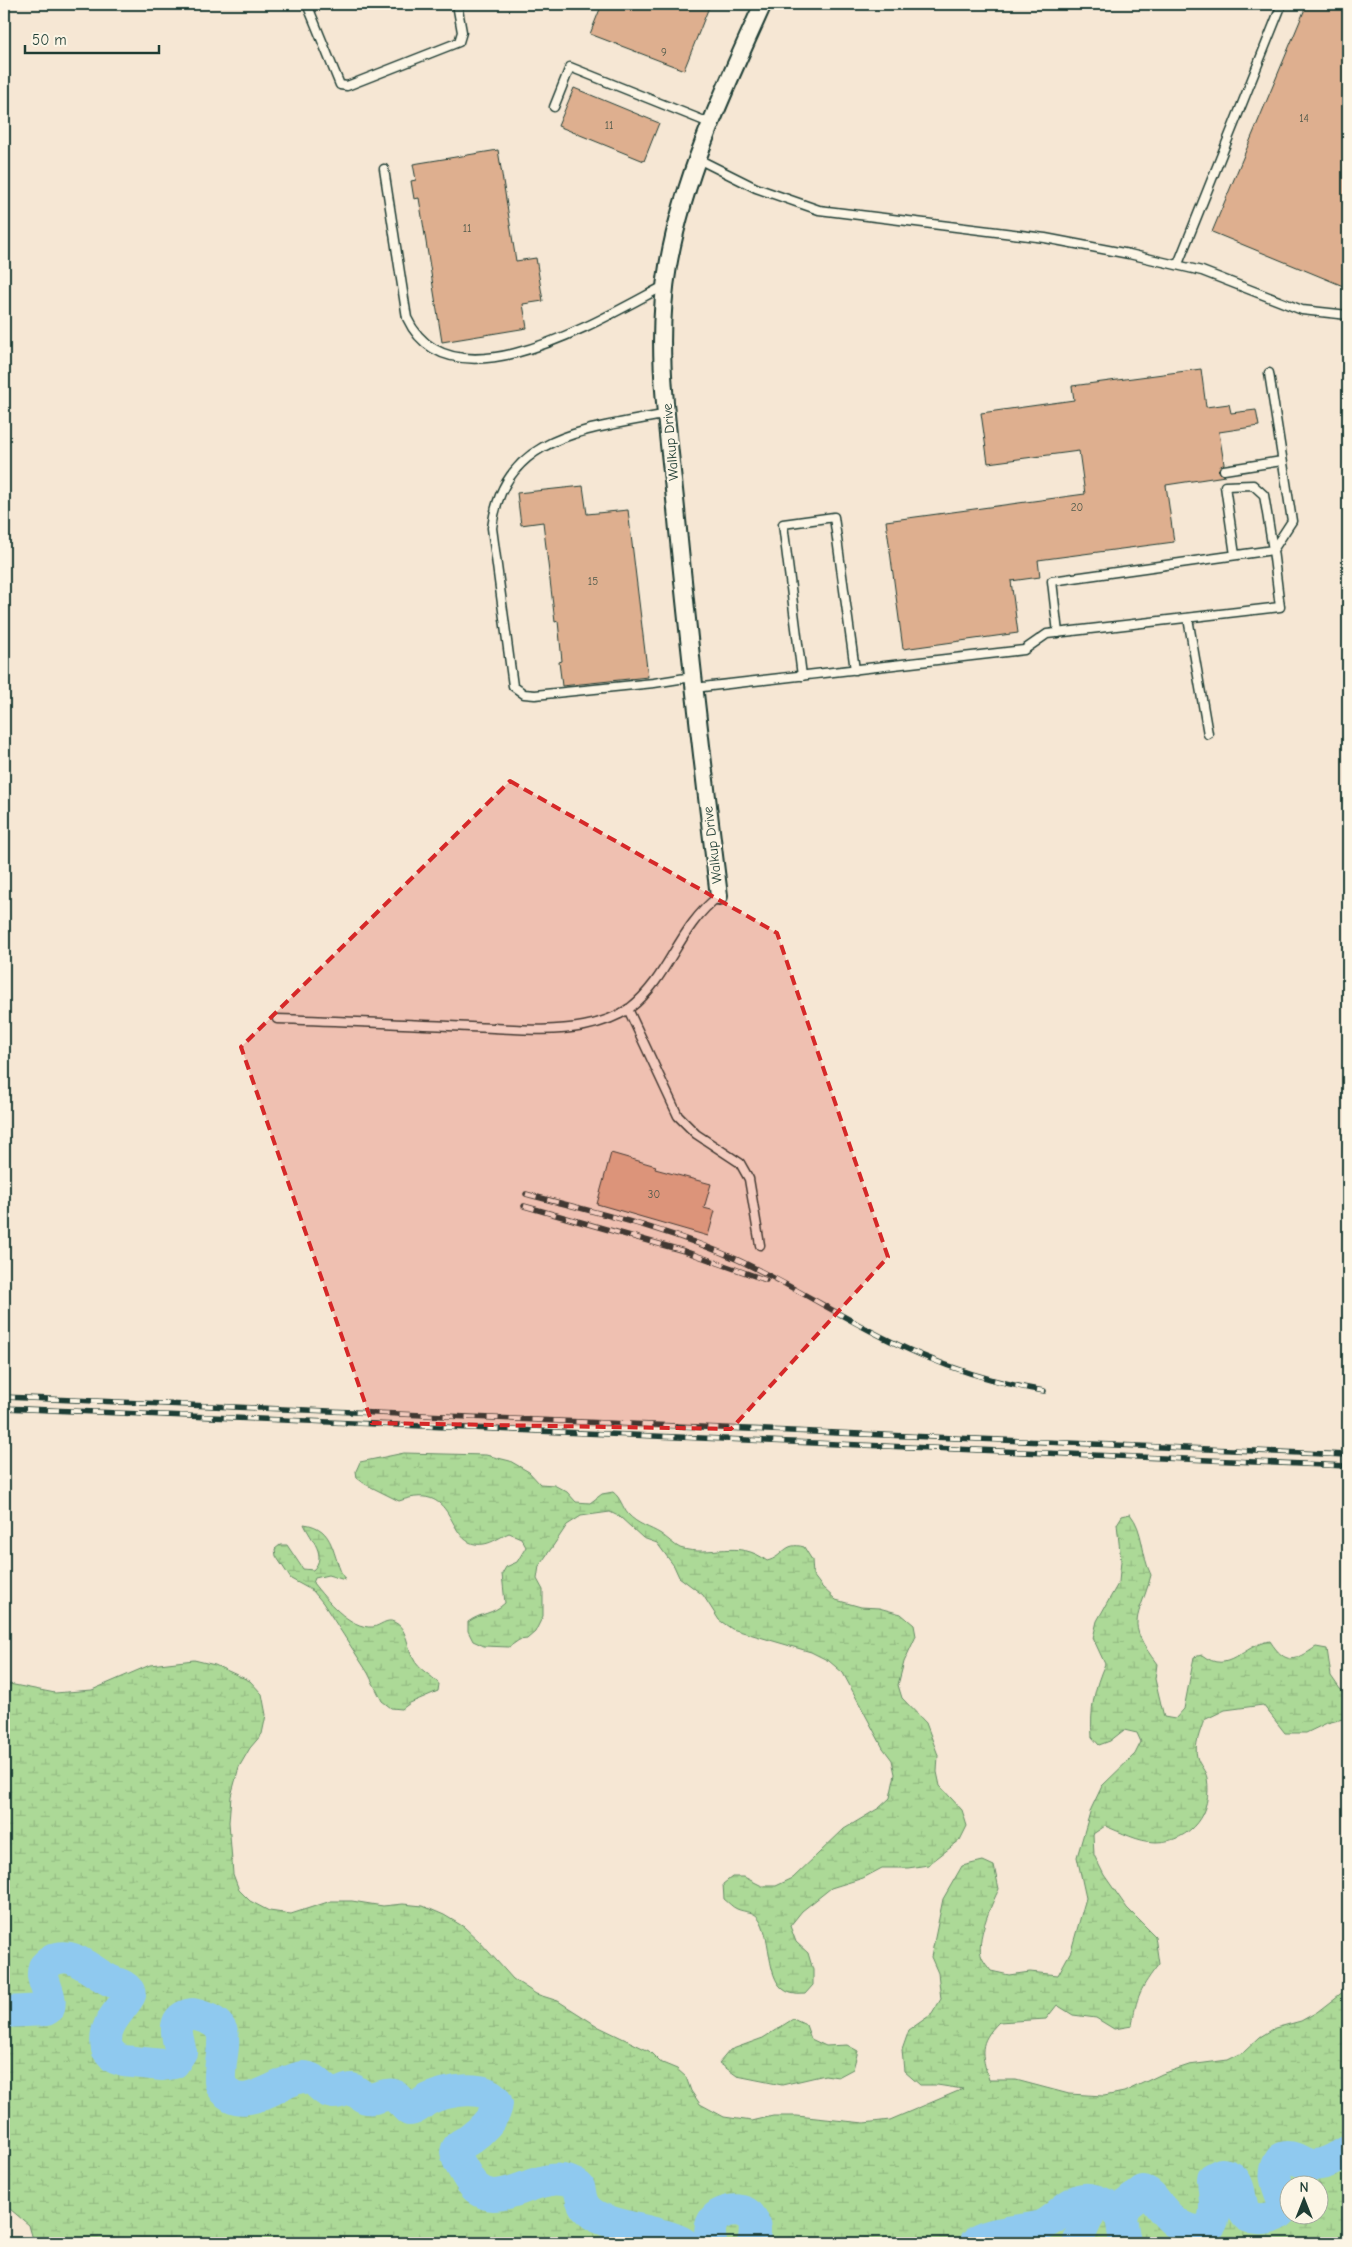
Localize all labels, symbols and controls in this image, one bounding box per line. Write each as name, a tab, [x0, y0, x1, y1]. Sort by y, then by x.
scale bar	[25, 22, 159, 54]
text: 50 m	[32, 31, 67, 49]
house number: 9	[661, 46, 667, 59]
house number: 14	[1299, 112, 1309, 125]
house number: 11	[605, 119, 613, 132]
house number: 11	[463, 222, 471, 235]
street label: Walkup Drive	[659, 403, 682, 481]
house number: 20	[1071, 501, 1083, 514]
house number: 15	[588, 575, 598, 588]
street label: Walkup Drive	[699, 805, 726, 885]
house number: 30	[648, 1188, 660, 1201]
north arrow	[1280, 2174, 1330, 2224]
text: N	[1299, 2179, 1309, 2196]

